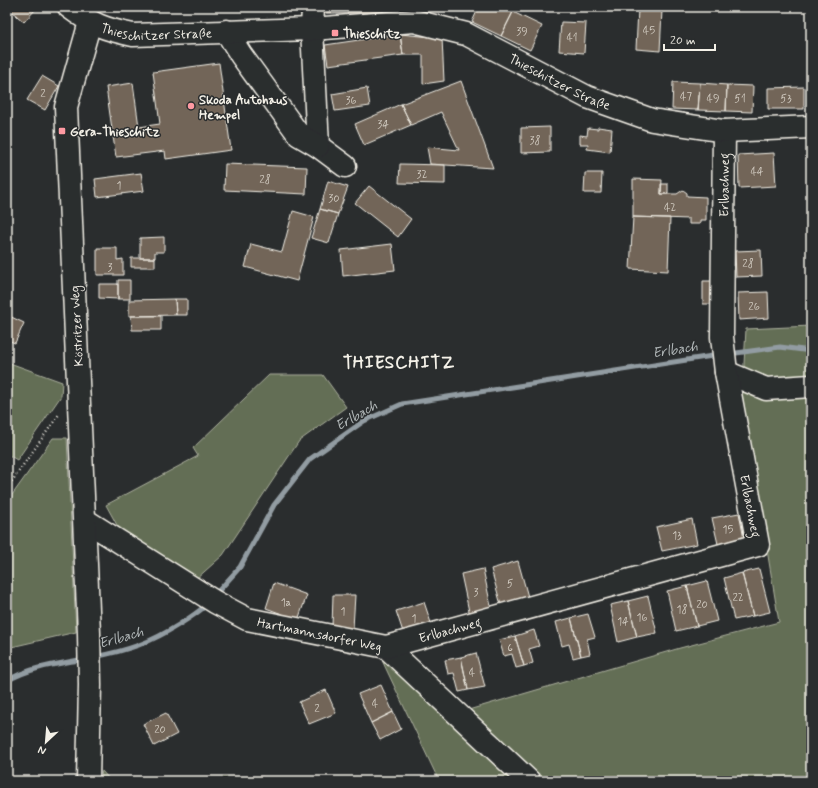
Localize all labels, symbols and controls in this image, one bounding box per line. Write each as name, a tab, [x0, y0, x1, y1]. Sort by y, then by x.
street label: Thieschitzer Straße	[98, 20, 212, 45]
house number: 45	[643, 24, 655, 38]
house number: 39	[516, 25, 528, 39]
place label: Thieschitz	[343, 26, 401, 43]
scale bar	[664, 26, 715, 52]
marker: Thieschitz	[330, 28, 340, 38]
house number: 41	[566, 31, 578, 45]
text: 20 m	[670, 33, 696, 49]
street label: Thieschitzer Straße	[505, 51, 613, 115]
house number: 2	[40, 87, 46, 101]
house number: 47	[680, 90, 692, 104]
place label: Skoda Autohaus Hempel	[199, 92, 287, 124]
house number: 49	[707, 92, 719, 106]
house number: 51	[734, 92, 746, 106]
house number: 53	[780, 92, 792, 106]
house number: 36	[345, 94, 357, 108]
marker: Skoda Autohaus Hempel	[186, 101, 196, 111]
house number: 34	[377, 118, 389, 132]
place label: Gera-Thieschitz	[70, 124, 160, 141]
marker: Gera-Thieschitz	[57, 126, 67, 136]
house number: 38	[530, 134, 541, 148]
street label: Erlbachweg	[716, 153, 736, 217]
house number: 44	[750, 165, 764, 179]
house number: 32	[417, 168, 428, 182]
house number: 28	[259, 173, 271, 187]
house number: 1	[117, 179, 122, 193]
house number: 30	[328, 192, 340, 206]
house number: 42	[664, 201, 676, 215]
house number: 28	[742, 257, 754, 271]
house number: 3	[108, 261, 113, 275]
street label: Köstritzer Weg	[67, 285, 89, 367]
house number: 26	[748, 300, 760, 314]
water label: Erlbach	[651, 337, 699, 362]
district label: THIESCHITZ	[343, 352, 455, 374]
water label: Erlbach	[332, 397, 381, 435]
street label: Erlbachweg	[733, 473, 764, 540]
house number: 15	[723, 523, 734, 537]
house number: 13	[672, 529, 682, 543]
house number: 5	[507, 577, 514, 591]
house number: 3	[474, 586, 479, 600]
house number: 22	[732, 591, 744, 605]
house number: 1a	[281, 596, 292, 610]
house number: 20	[696, 598, 708, 612]
house number: 18	[677, 603, 687, 617]
house number: 1	[341, 605, 346, 619]
house number: 16	[637, 611, 648, 625]
house number: 1	[412, 612, 417, 626]
street label: Hartmannsdorfer Weg	[255, 614, 383, 656]
street label: Erlbachweg	[417, 614, 484, 648]
house number: 14	[617, 615, 629, 629]
water label: Erlbach	[97, 623, 146, 653]
house number: 6	[507, 641, 513, 655]
house number: 4	[469, 666, 476, 680]
house number: 4	[372, 697, 379, 711]
house number: 2	[314, 702, 320, 716]
north arrow	[26, 722, 66, 762]
house number: 20	[154, 723, 166, 737]
text: N	[36, 742, 48, 758]

